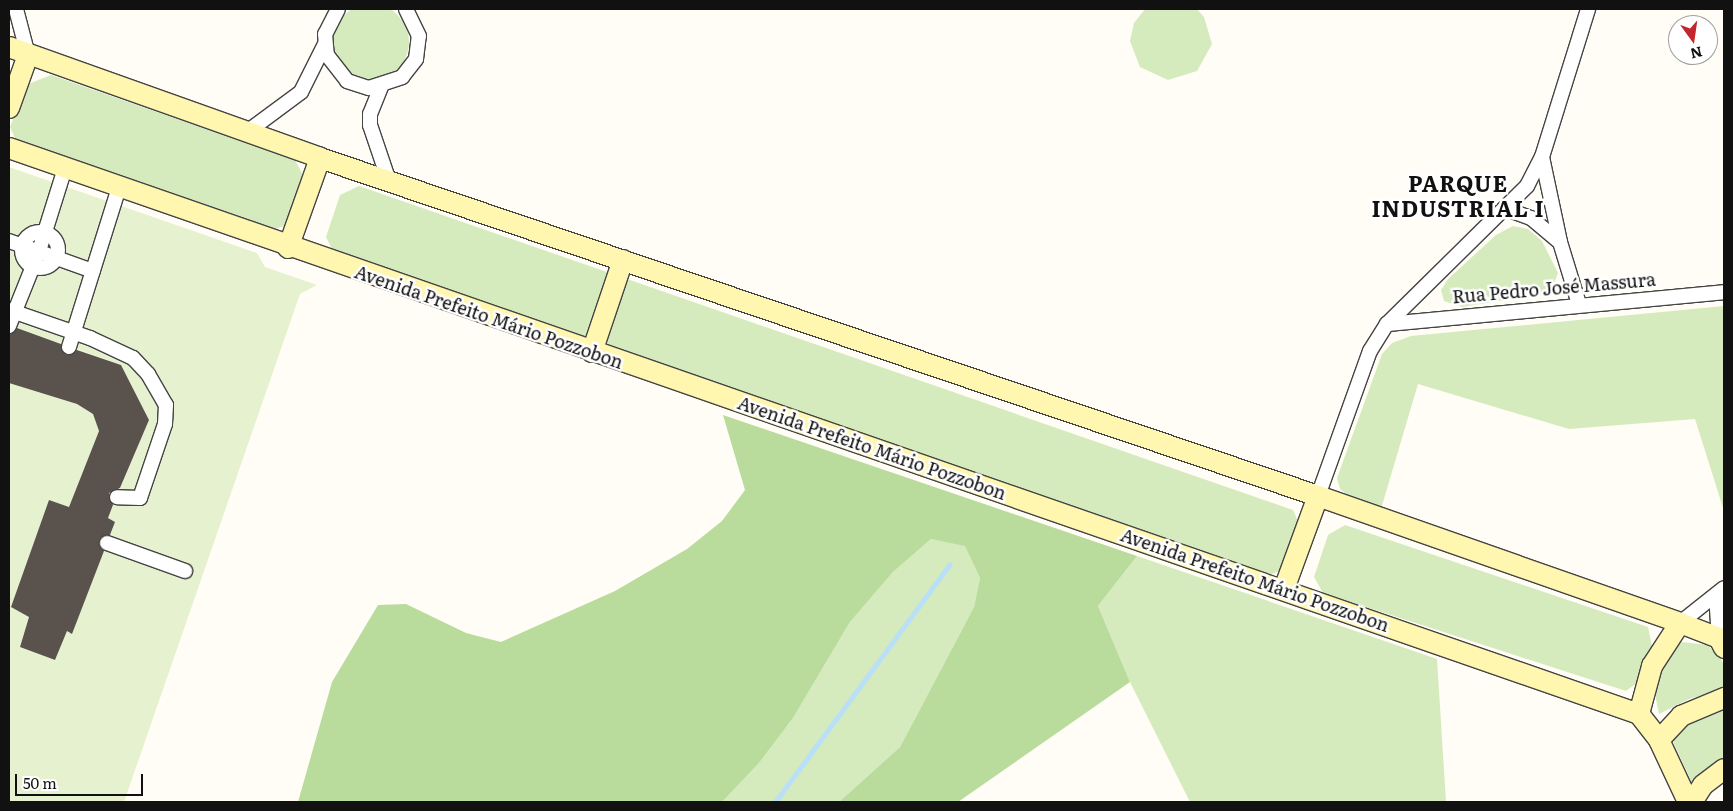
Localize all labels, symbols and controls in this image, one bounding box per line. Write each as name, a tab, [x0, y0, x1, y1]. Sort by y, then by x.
north arrow	[1668, 15, 1718, 65]
text: N	[1688, 42, 1705, 65]
district label: PARQUE INDUSTRIAL I	[1370, 169, 1546, 220]
street label: Avenida Prefeito Mário Pozzobon	[352, 261, 626, 373]
street label: Rua Pedro José Massura	[1451, 268, 1657, 308]
street label: Avenida Prefeito Mário Pozzobon	[735, 392, 1009, 504]
street label: Avenida Prefeito Mário Pozzobon	[1118, 524, 1392, 636]
scale bar	[18, 764, 145, 796]
text: 50 m	[23, 771, 57, 794]

